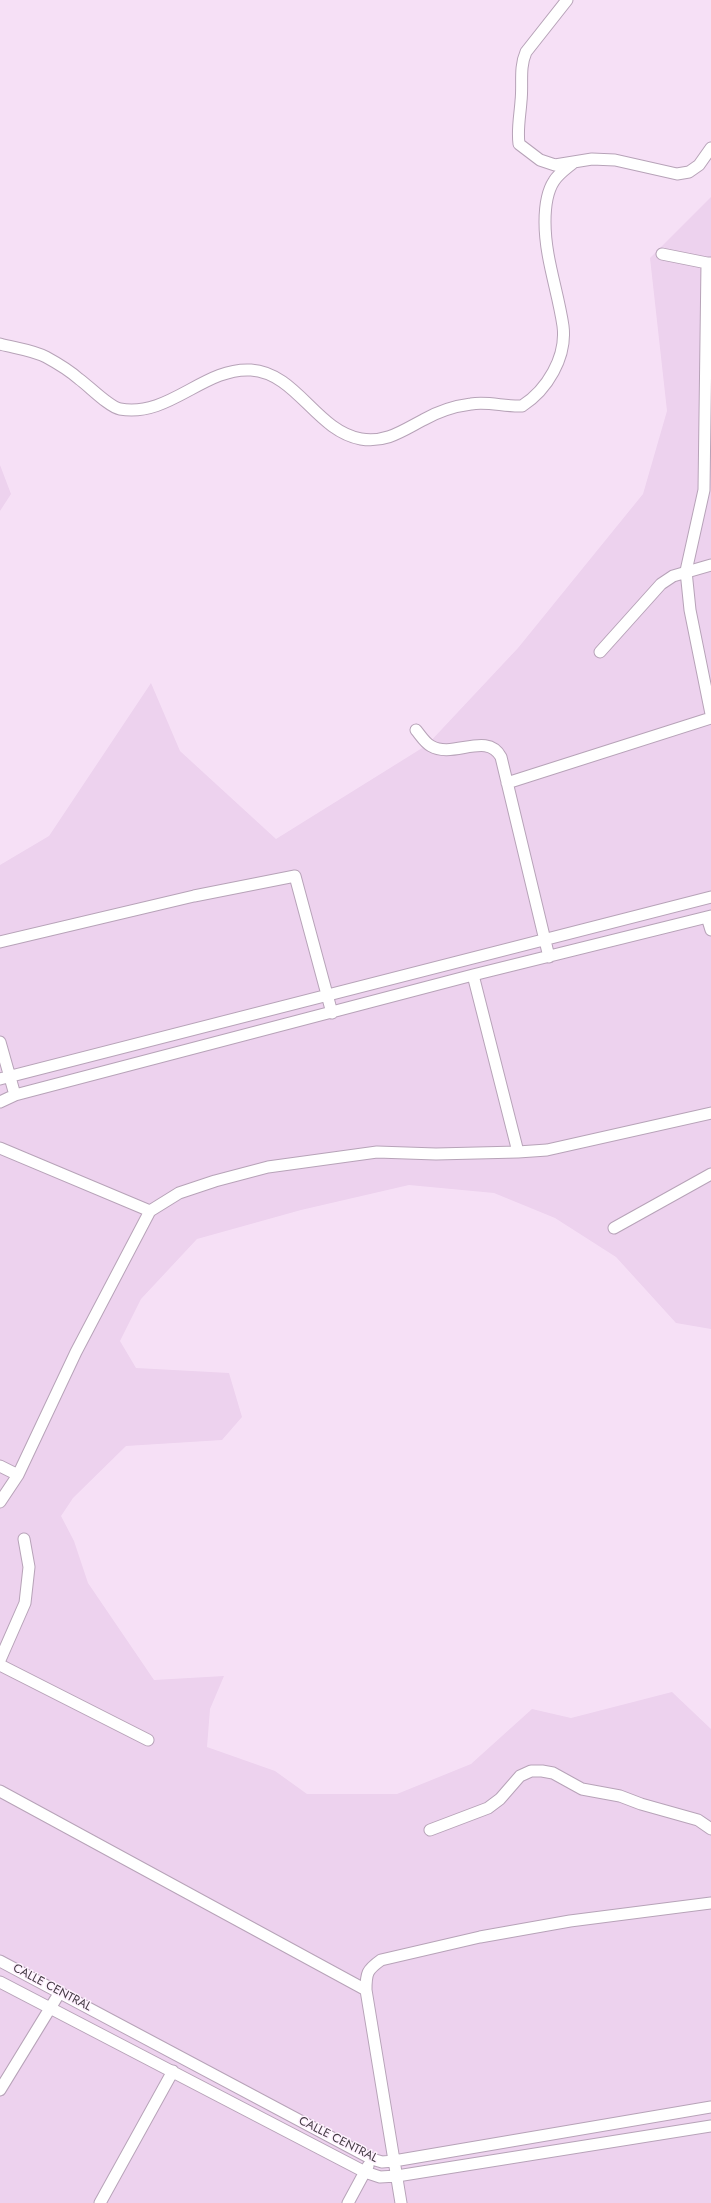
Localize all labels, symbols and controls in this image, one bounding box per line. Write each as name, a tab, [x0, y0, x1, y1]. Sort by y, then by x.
street label: CALLE CENTRAL	[10, 1961, 94, 2015]
street label: CALLE CENTRAL	[296, 2114, 380, 2166]

